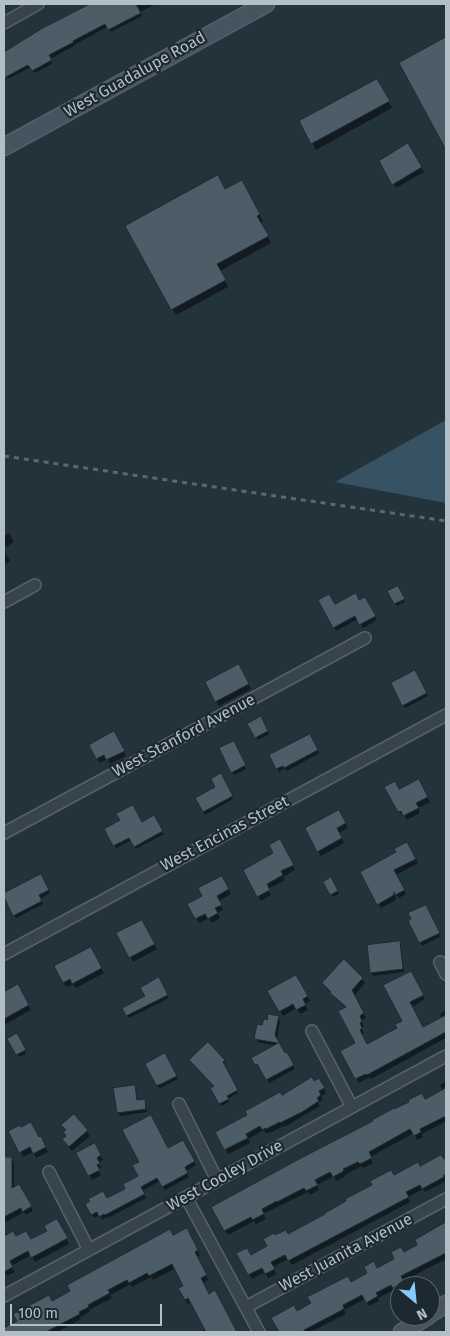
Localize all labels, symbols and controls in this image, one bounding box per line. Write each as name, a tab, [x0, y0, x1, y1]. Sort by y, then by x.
street label: West Guadalupe Road	[61, 28, 209, 122]
street label: West Stanford Avenue	[109, 690, 259, 782]
street label: West Encinas Street	[158, 792, 292, 876]
street label: West Cooley Drive	[164, 1136, 286, 1216]
street label: West Juanita Avenue	[276, 1210, 416, 1296]
north arrow	[390, 1276, 440, 1326]
scale bar	[12, 1294, 165, 1326]
text: 100 m	[18, 1304, 58, 1322]
text: N	[414, 1304, 430, 1323]

